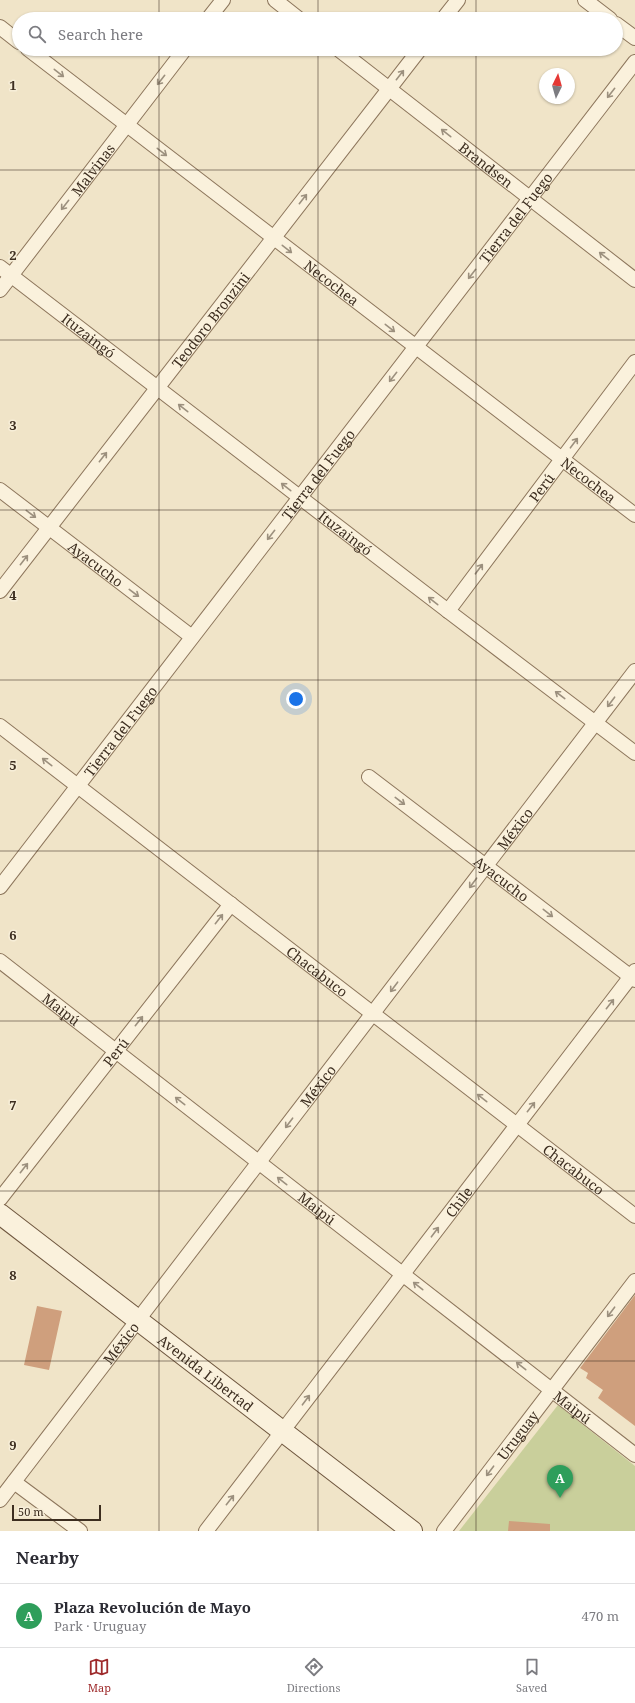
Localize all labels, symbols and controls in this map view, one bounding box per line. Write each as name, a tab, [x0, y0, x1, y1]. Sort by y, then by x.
search box	[12, 12, 623, 56]
icon: search	[26, 23, 48, 45]
text: Search here	[58, 24, 143, 44]
north arrow	[539, 68, 575, 104]
one-way arrow	[54, 69, 65, 77]
one-way arrow	[396, 69, 404, 80]
one-way arrow	[157, 74, 165, 85]
text: 1	[9, 76, 17, 94]
one-way arrow	[607, 88, 615, 99]
one-way arrow	[441, 129, 452, 138]
street label: Brandsen	[455, 137, 517, 192]
street label: Malvinas	[66, 139, 119, 199]
one-way arrow	[157, 148, 168, 156]
street label: Tierra del Fuego	[475, 168, 556, 267]
one-way arrow	[299, 194, 307, 205]
one-way arrow	[61, 200, 69, 211]
one-way arrow	[282, 244, 293, 253]
text: 2	[9, 246, 17, 264]
one-way arrow	[599, 252, 610, 260]
street label: Necochea	[301, 255, 363, 309]
street label: Teodoro Bronzini	[167, 268, 254, 372]
one-way arrow	[468, 268, 476, 279]
street label: Ituzaingó	[58, 308, 120, 362]
one-way arrow	[385, 324, 396, 332]
one-way arrow	[388, 371, 397, 382]
one-way arrow	[177, 404, 188, 412]
text: 3	[9, 416, 17, 434]
street label: Tierra del Fuego	[277, 425, 359, 523]
one-way arrow	[570, 437, 579, 448]
one-way arrow	[99, 452, 108, 463]
street label: Necochea	[557, 452, 620, 507]
street label: Perú	[524, 469, 558, 505]
one-way arrow	[280, 483, 291, 491]
street label: Ituzaingó	[315, 506, 377, 559]
one-way arrow	[25, 510, 36, 518]
one-way arrow	[266, 530, 275, 541]
street label: Ayacucho	[65, 536, 128, 591]
one-way arrow	[20, 554, 28, 565]
one-way arrow	[475, 564, 484, 575]
text: 4	[9, 586, 17, 604]
one-way arrow	[129, 588, 140, 597]
one-way arrow	[428, 596, 439, 605]
street label: Tierra del Fuego	[79, 682, 161, 780]
your location	[286, 689, 306, 709]
one-way arrow	[554, 691, 565, 700]
one-way arrow	[607, 697, 616, 708]
text: 5	[9, 756, 17, 774]
one-way arrow	[41, 758, 52, 766]
one-way arrow	[394, 797, 405, 805]
street label: México	[492, 803, 537, 853]
street label: Ayacucho	[470, 851, 533, 905]
one-way arrow	[468, 878, 477, 889]
one-way arrow	[543, 909, 554, 917]
one-way arrow	[215, 914, 223, 925]
text: 6	[9, 926, 17, 944]
street label: Chacabuco	[283, 941, 352, 1001]
one-way arrow	[389, 981, 398, 992]
street label: Maipú	[39, 988, 84, 1030]
one-way arrow	[606, 998, 614, 1009]
one-way arrow	[134, 1016, 143, 1027]
street label: Perú	[98, 1033, 133, 1070]
street label: México	[295, 1061, 340, 1111]
one-way arrow	[477, 1094, 488, 1103]
text: 7	[9, 1096, 17, 1114]
one-way arrow	[174, 1097, 185, 1105]
one-way arrow	[527, 1101, 535, 1112]
one-way arrow	[285, 1118, 293, 1129]
street label: Chacabuco	[539, 1139, 609, 1199]
one-way arrow	[20, 1162, 28, 1173]
one-way arrow	[277, 1176, 288, 1185]
street label: Chile	[441, 1182, 476, 1221]
street label: Maipú	[294, 1187, 340, 1229]
one-way arrow	[431, 1227, 439, 1238]
text: 8	[9, 1266, 17, 1284]
one-way arrow	[413, 1282, 424, 1291]
one-way arrow	[607, 1306, 616, 1317]
street label: México	[98, 1318, 143, 1368]
street label: Avenida Libertad	[154, 1330, 258, 1416]
one-way arrow	[516, 1362, 527, 1370]
street label: Maipú	[550, 1386, 596, 1428]
one-way arrow	[302, 1395, 310, 1406]
street label: Uruguay	[492, 1406, 543, 1463]
text: 9	[9, 1436, 17, 1454]
one-way arrow	[486, 1465, 494, 1476]
pin: A	[547, 1465, 573, 1498]
one-way arrow	[225, 1495, 234, 1506]
scale bar	[12, 1503, 101, 1522]
text: 50 m	[18, 1504, 44, 1519]
text: Nearby	[16, 1546, 79, 1569]
text: Plaza Revolución de Mayo	[54, 1597, 251, 1617]
text: A	[24, 1607, 34, 1625]
text: 470 m	[582, 1607, 619, 1625]
text: Park · Uruguay	[54, 1617, 146, 1635]
tab: Map	[88, 1656, 111, 1695]
tab: Directions	[287, 1656, 340, 1695]
tab: Saved	[516, 1656, 547, 1695]

